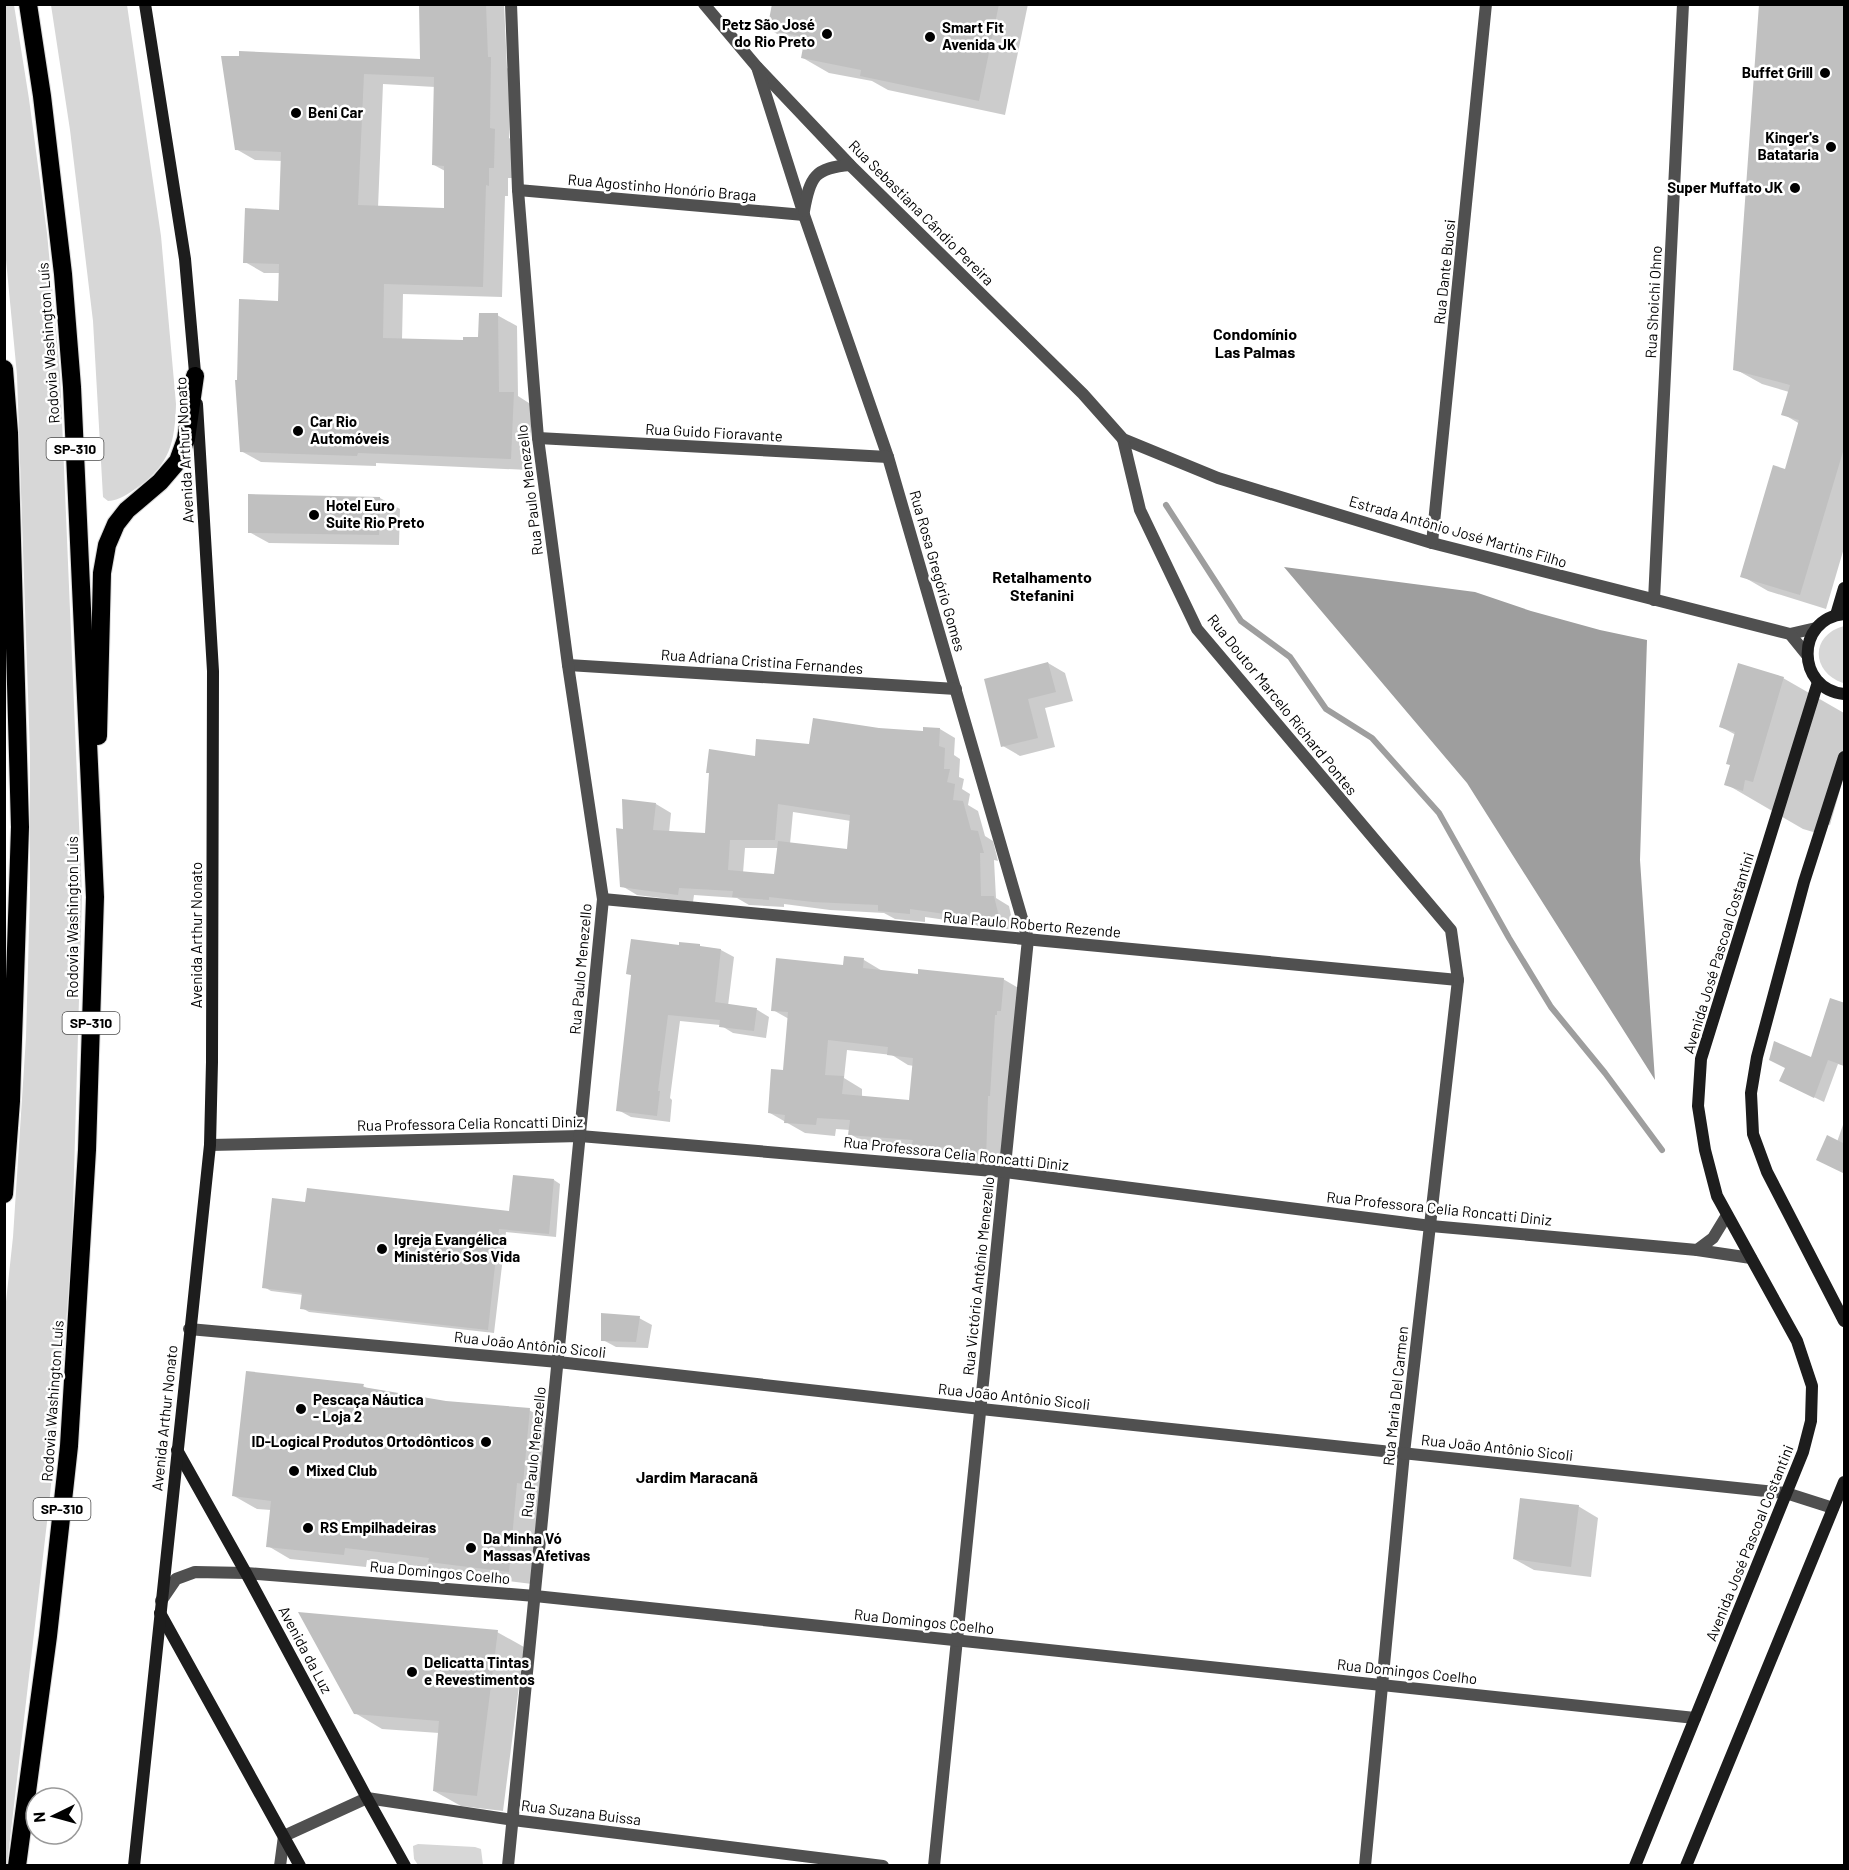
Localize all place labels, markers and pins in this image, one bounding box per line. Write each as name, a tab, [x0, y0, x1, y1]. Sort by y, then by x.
place label: Petz São José do Rio Preto	[722, 15, 815, 50]
place label: Smart Fit Avenida JK	[942, 18, 1017, 53]
marker: Petz São José do Rio Preto	[820, 27, 834, 41]
marker: Smart Fit Avenida JK	[923, 30, 937, 44]
place label: Buffet Grill	[1742, 63, 1813, 81]
marker: Buffet Grill	[1818, 66, 1832, 80]
place label: Beni Car	[308, 103, 364, 121]
marker: Beni Car	[289, 106, 303, 120]
place label: Kinger's Batataria	[1757, 128, 1819, 163]
marker: Kinger's Batataria	[1824, 140, 1838, 154]
place label: Super Muffato JK	[1667, 178, 1784, 196]
marker: Super Muffato JK	[1788, 181, 1802, 195]
place label: Car Rio Automóveis	[310, 412, 390, 447]
marker: Car Rio Automóveis	[291, 424, 305, 438]
place label: Hotel Euro Suite Rio Preto	[326, 496, 425, 531]
marker: Hotel Euro Suite Rio Preto	[307, 508, 321, 522]
place label: Igreja Evangélica Ministério Sos Vida	[394, 1230, 520, 1265]
marker: Igreja Evangélica Ministério Sos Vida	[375, 1242, 389, 1256]
place label: Pescaça Náutica - Loja 2	[313, 1390, 424, 1425]
marker: Pescaça Náutica - Loja 2	[294, 1402, 308, 1416]
place label: ID-Logical Produtos Ortodônticos	[252, 1432, 474, 1450]
marker: ID-Logical Produtos Ortodônticos	[479, 1435, 493, 1449]
place label: Mixed Club	[306, 1461, 377, 1479]
marker: Mixed Club	[287, 1464, 301, 1478]
place label: RS Empilhadeiras	[320, 1518, 437, 1536]
marker: RS Empilhadeiras	[301, 1521, 315, 1535]
place label: Da Minha Vó Massas Afetivas	[483, 1529, 591, 1564]
marker: Da Minha Vó Massas Afetivas	[464, 1541, 478, 1555]
place label: Delicatta Tintas e Revestimentos	[424, 1653, 535, 1688]
marker: Delicatta Tintas e Revestimentos	[405, 1665, 419, 1679]

